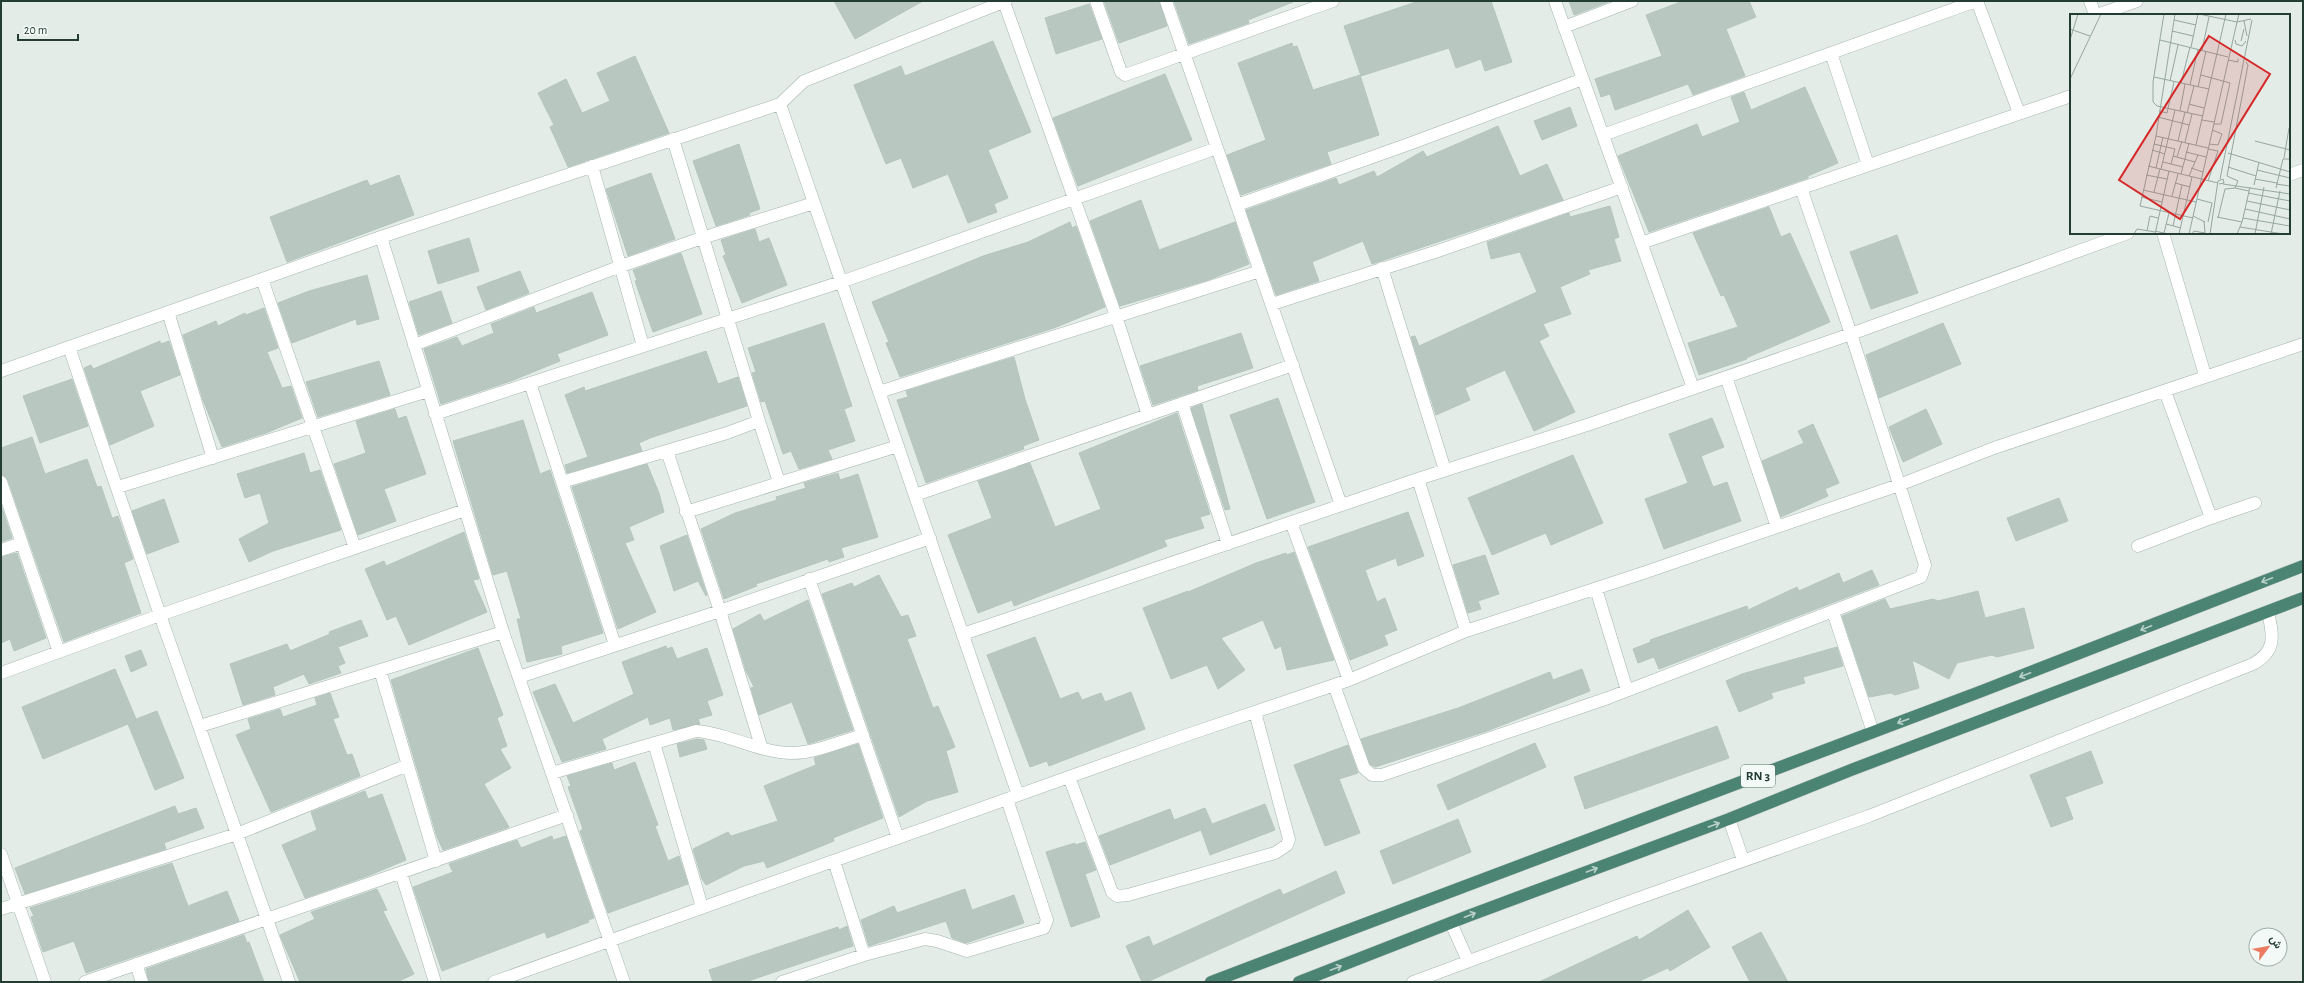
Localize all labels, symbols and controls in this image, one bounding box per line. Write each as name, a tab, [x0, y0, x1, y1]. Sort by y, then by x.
inset map	[2070, 14, 2290, 234]
scale bar	[18, 16, 78, 42]
text: 20 m	[24, 24, 47, 36]
one-way arrow	[2261, 577, 2273, 585]
one-way arrow	[2140, 625, 2152, 633]
one-way arrow	[2019, 672, 2031, 679]
one-way arrow	[1897, 718, 1909, 726]
road number: RN 3	[1741, 765, 1775, 787]
one-way arrow	[1707, 821, 1720, 828]
one-way arrow	[1585, 866, 1597, 874]
one-way arrow	[1463, 911, 1475, 919]
north arrow	[2248, 927, 2288, 967]
text: ش	[2267, 933, 2284, 951]
one-way arrow	[1329, 963, 1341, 971]

